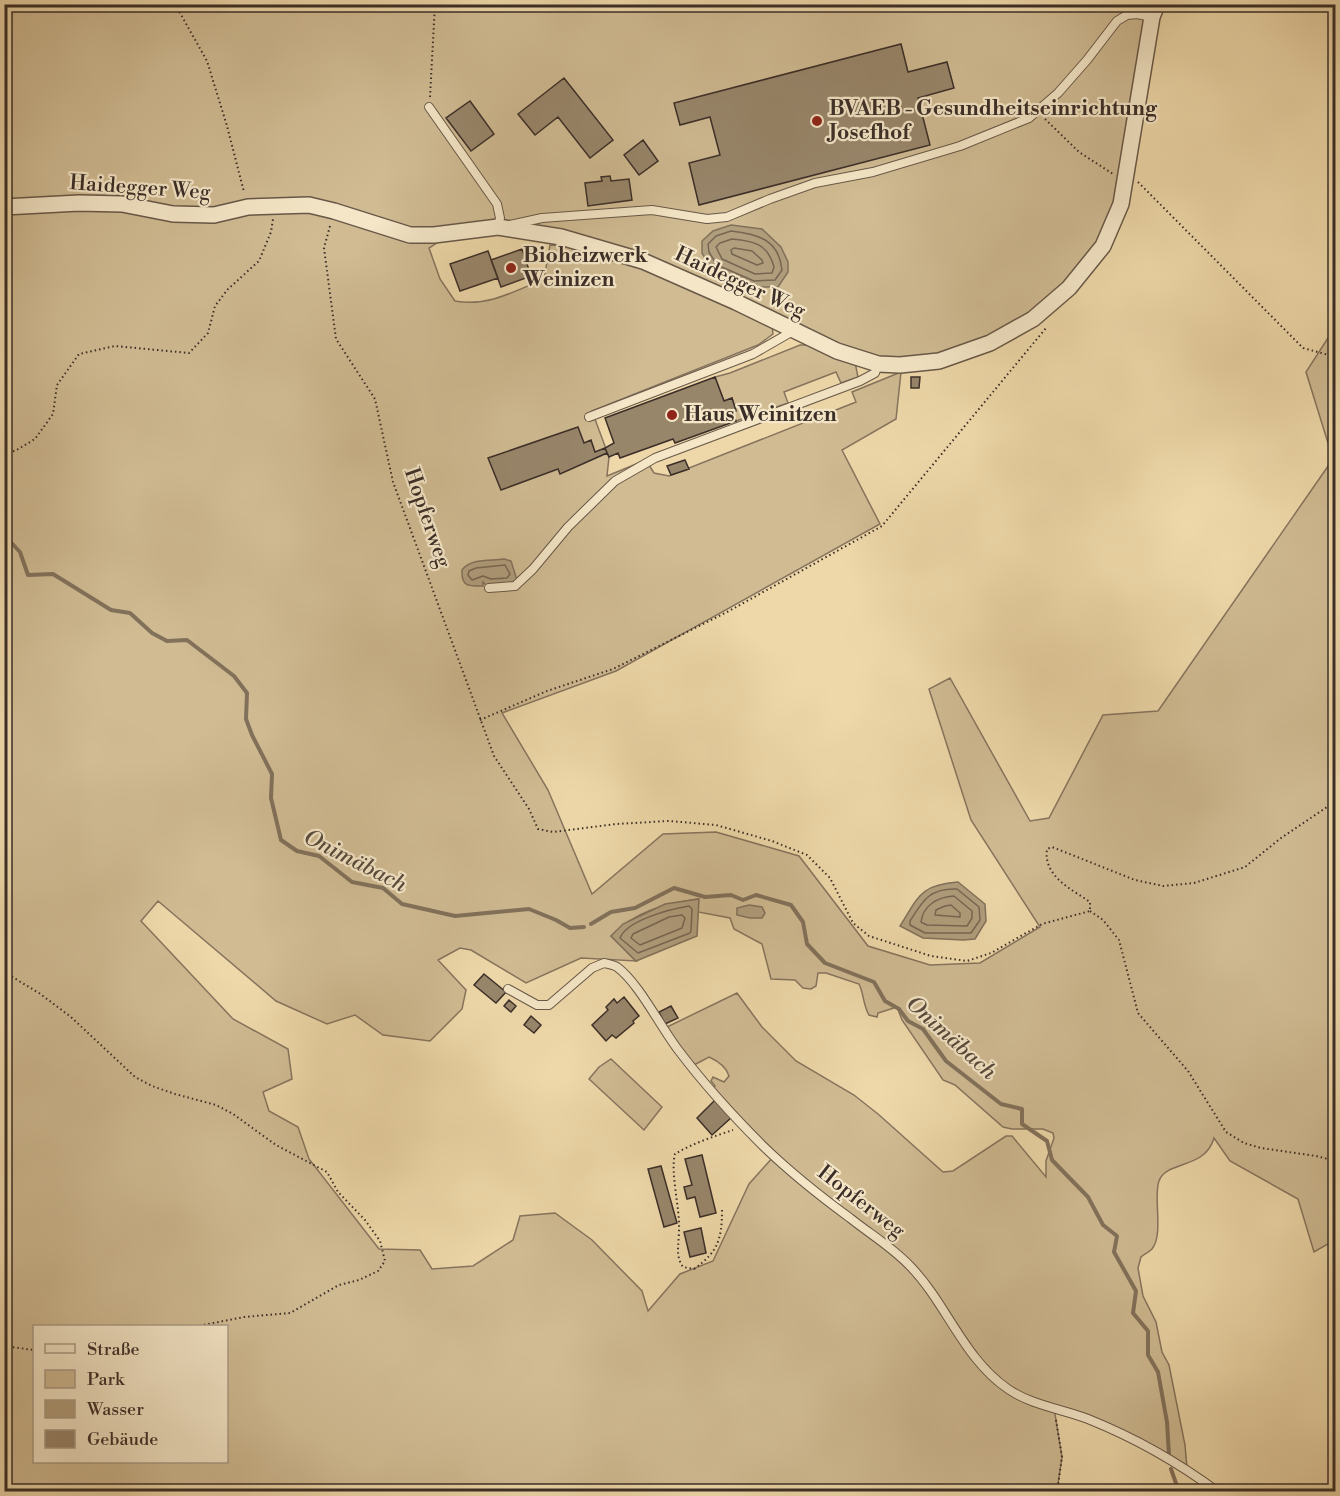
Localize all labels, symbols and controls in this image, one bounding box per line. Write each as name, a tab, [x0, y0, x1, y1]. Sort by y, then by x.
place label: BVAEB - Gesundheitseinrichtung Josefhof	[826, 96, 1158, 146]
marker: BVAEB - Gesundheitseinrichtung Josefhof	[810, 114, 824, 128]
street label: Haidegger Weg	[68, 170, 212, 206]
street label: Haidegger Weg	[670, 241, 810, 325]
place label: Bioheizwerk Weinizen	[522, 243, 649, 293]
marker: Bioheizwerk Weinizen	[504, 261, 518, 275]
place label: Haus Weinitzen	[684, 402, 837, 428]
marker: Haus Weinitzen	[665, 408, 679, 422]
street label: Hopferweg	[398, 465, 456, 572]
water label: Onimäbach	[299, 824, 412, 899]
water label: Onimäbach	[900, 991, 1002, 1086]
street label: Hopferweg	[812, 1160, 910, 1244]
legend	[33, 1325, 228, 1463]
text: Straße	[87, 1338, 140, 1361]
text: Park	[87, 1368, 126, 1391]
text: Wasser	[86, 1398, 144, 1421]
text: Gebäude	[87, 1428, 158, 1451]

